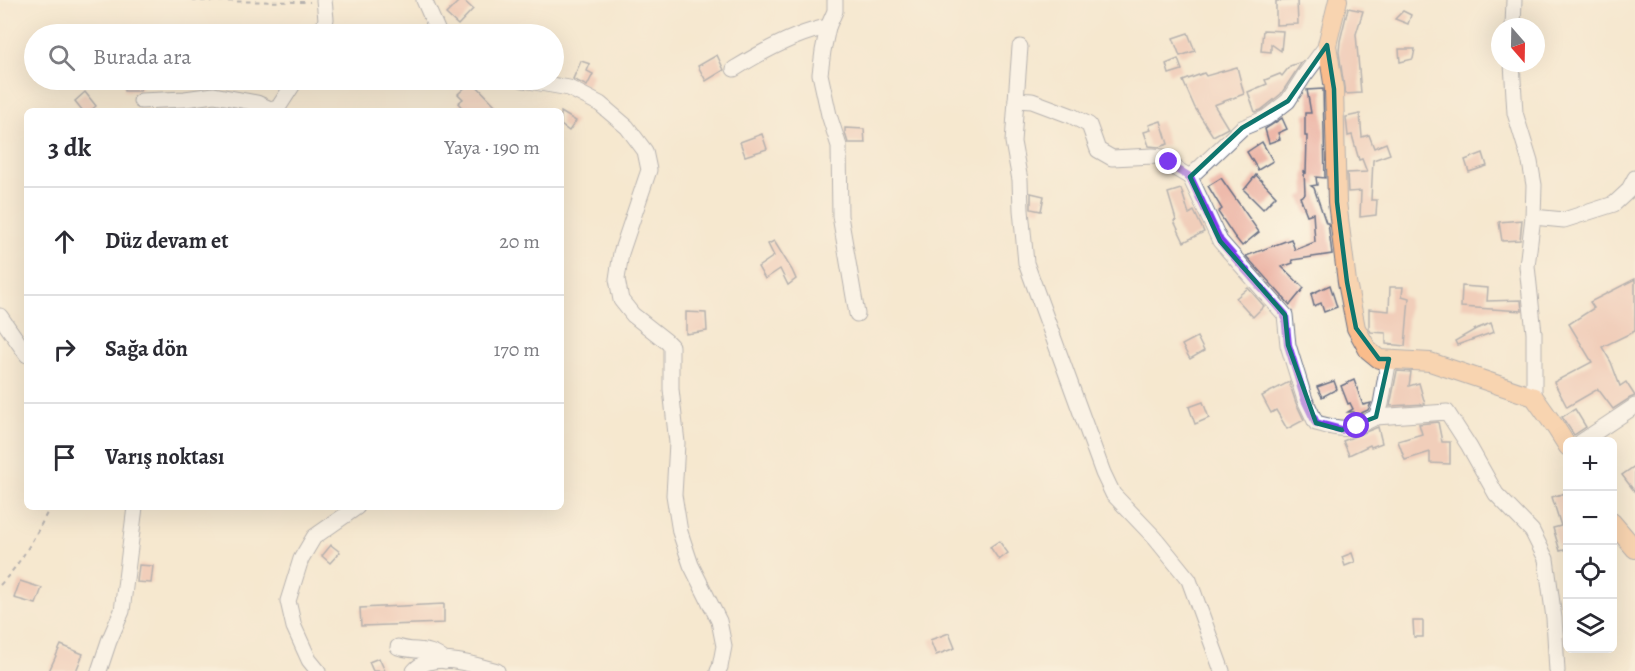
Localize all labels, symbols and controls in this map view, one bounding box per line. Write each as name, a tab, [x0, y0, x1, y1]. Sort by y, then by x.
north arrow	[1491, 18, 1545, 72]
search box	[24, 24, 564, 90]
icon: search	[45, 41, 78, 74]
text: Burada ara	[93, 42, 192, 72]
text: 3 dk	[48, 130, 91, 165]
text: Yaya · 190 m	[445, 134, 540, 161]
route end	[1155, 148, 1181, 174]
icon: ahead	[48, 225, 81, 258]
text: Düz devam et	[105, 226, 228, 256]
text: 20 m	[499, 228, 540, 255]
icon: right	[48, 333, 81, 366]
text: Sağa dön	[105, 334, 188, 364]
text: 170 m	[494, 336, 540, 363]
route start	[1343, 412, 1369, 438]
map controls	[1563, 437, 1617, 653]
button: +	[1563, 437, 1617, 491]
icon: arrive	[48, 441, 81, 474]
text: Varış noktası	[105, 442, 224, 472]
button: −	[1563, 491, 1617, 545]
button: locate	[1563, 545, 1617, 599]
button: layers	[1563, 599, 1617, 653]

